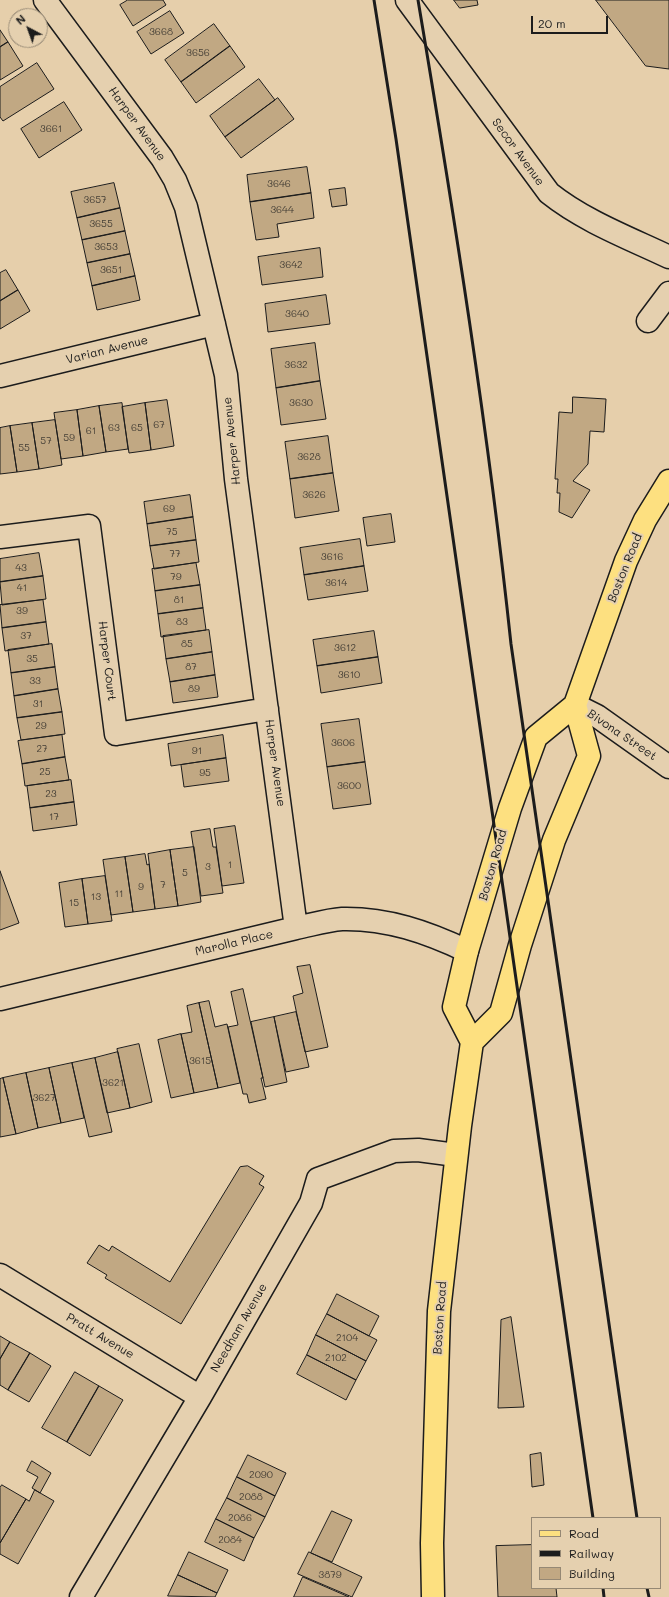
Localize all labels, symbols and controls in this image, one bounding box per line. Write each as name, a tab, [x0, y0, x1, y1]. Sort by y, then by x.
north arrow	[8, 8, 48, 48]
scale bar	[533, 8, 610, 34]
text: N	[12, 11, 29, 28]
text: 20 m	[538, 15, 566, 31]
house number: 3668	[149, 26, 173, 38]
house number: 3656	[186, 47, 210, 59]
street label: Harper Avenue	[105, 84, 169, 164]
street label: Secor Avenue	[489, 116, 547, 188]
house number: 3661	[40, 123, 62, 135]
house number: 3646	[267, 178, 291, 190]
house number: 3657	[83, 194, 107, 206]
house number: 3644	[270, 204, 294, 216]
house number: 3655	[89, 218, 113, 230]
house number: 3653	[94, 241, 118, 253]
house number: 3642	[279, 259, 303, 271]
house number: 3651	[100, 264, 122, 276]
house number: 3640	[285, 308, 309, 320]
street label: Varian Avenue	[64, 333, 150, 367]
house number: 3632	[284, 359, 308, 371]
street label: Harper Avenue	[220, 396, 244, 486]
house number: 3630	[289, 397, 313, 409]
house number: 67	[153, 419, 165, 431]
house number: 63	[108, 422, 120, 434]
house number: 65	[131, 422, 143, 434]
house number: 61	[86, 425, 96, 437]
house number: 59	[63, 432, 75, 444]
house number: 57	[40, 435, 52, 447]
house number: 55	[18, 442, 30, 454]
house number: 3628	[297, 451, 321, 463]
house number: 3626	[302, 489, 326, 501]
house number: 69	[163, 503, 175, 515]
house number: 75	[166, 526, 178, 538]
street label: Boston Road	[605, 531, 645, 605]
house number: 77	[169, 548, 181, 560]
house number: 3616	[321, 551, 343, 563]
house number: 43	[15, 562, 27, 574]
house number: 79	[170, 571, 182, 583]
house number: 3614	[325, 577, 347, 589]
house number: 41	[17, 582, 27, 594]
house number: 81	[174, 594, 184, 606]
house number: 39	[16, 605, 28, 617]
house number: 83	[176, 616, 188, 628]
street label: Harper Court	[95, 620, 119, 702]
house number: 37	[20, 630, 32, 642]
house number: 85	[181, 638, 193, 650]
house number: 3612	[334, 642, 356, 654]
house number: 35	[26, 653, 38, 665]
house number: 87	[185, 661, 197, 673]
house number: 3610	[338, 669, 360, 681]
house number: 33	[29, 675, 41, 687]
house number: 89	[188, 683, 200, 695]
house number: 31	[33, 698, 43, 710]
street label: Bivona Street	[585, 706, 659, 764]
street label: Harper Avenue	[262, 718, 288, 808]
house number: 29	[35, 720, 47, 732]
house number: 3606	[331, 737, 355, 749]
house number: 27	[36, 743, 48, 755]
house number: 91	[192, 745, 202, 757]
house number: 25	[39, 766, 51, 778]
house number: 95	[199, 767, 211, 779]
house number: 3600	[337, 780, 361, 792]
house number: 23	[45, 788, 57, 800]
house number: 17	[49, 811, 59, 823]
street label: Boston Road	[476, 828, 510, 902]
house number: 1	[228, 859, 232, 871]
house number: 3	[205, 861, 211, 873]
house number: 5	[182, 867, 188, 879]
house number: 7	[160, 879, 166, 891]
house number: 9	[138, 881, 144, 893]
house number: 11	[115, 888, 123, 900]
house number: 13	[91, 891, 101, 903]
house number: 15	[69, 897, 79, 909]
street label: Marolla Place	[193, 927, 275, 959]
house number: 3615	[189, 1055, 211, 1067]
house number: 3621	[102, 1077, 124, 1089]
house number: 3627	[32, 1092, 56, 1104]
street label: Needham Avenue	[208, 1281, 270, 1375]
street label: Boston Road	[430, 1281, 450, 1355]
street label: Pratt Avenue	[63, 1310, 137, 1362]
house number: 2104	[336, 1332, 358, 1344]
house number: 2102	[325, 1352, 347, 1364]
house number: 2090	[249, 1469, 273, 1481]
house number: 2088	[239, 1491, 263, 1503]
house number: 2086	[228, 1512, 252, 1524]
legend	[531, 1517, 661, 1589]
text: Road	[569, 1525, 599, 1541]
house number: 2084	[218, 1534, 242, 1546]
text: Railway	[569, 1545, 614, 1561]
text: Building	[569, 1565, 615, 1581]
house number: 3879	[318, 1569, 342, 1581]

